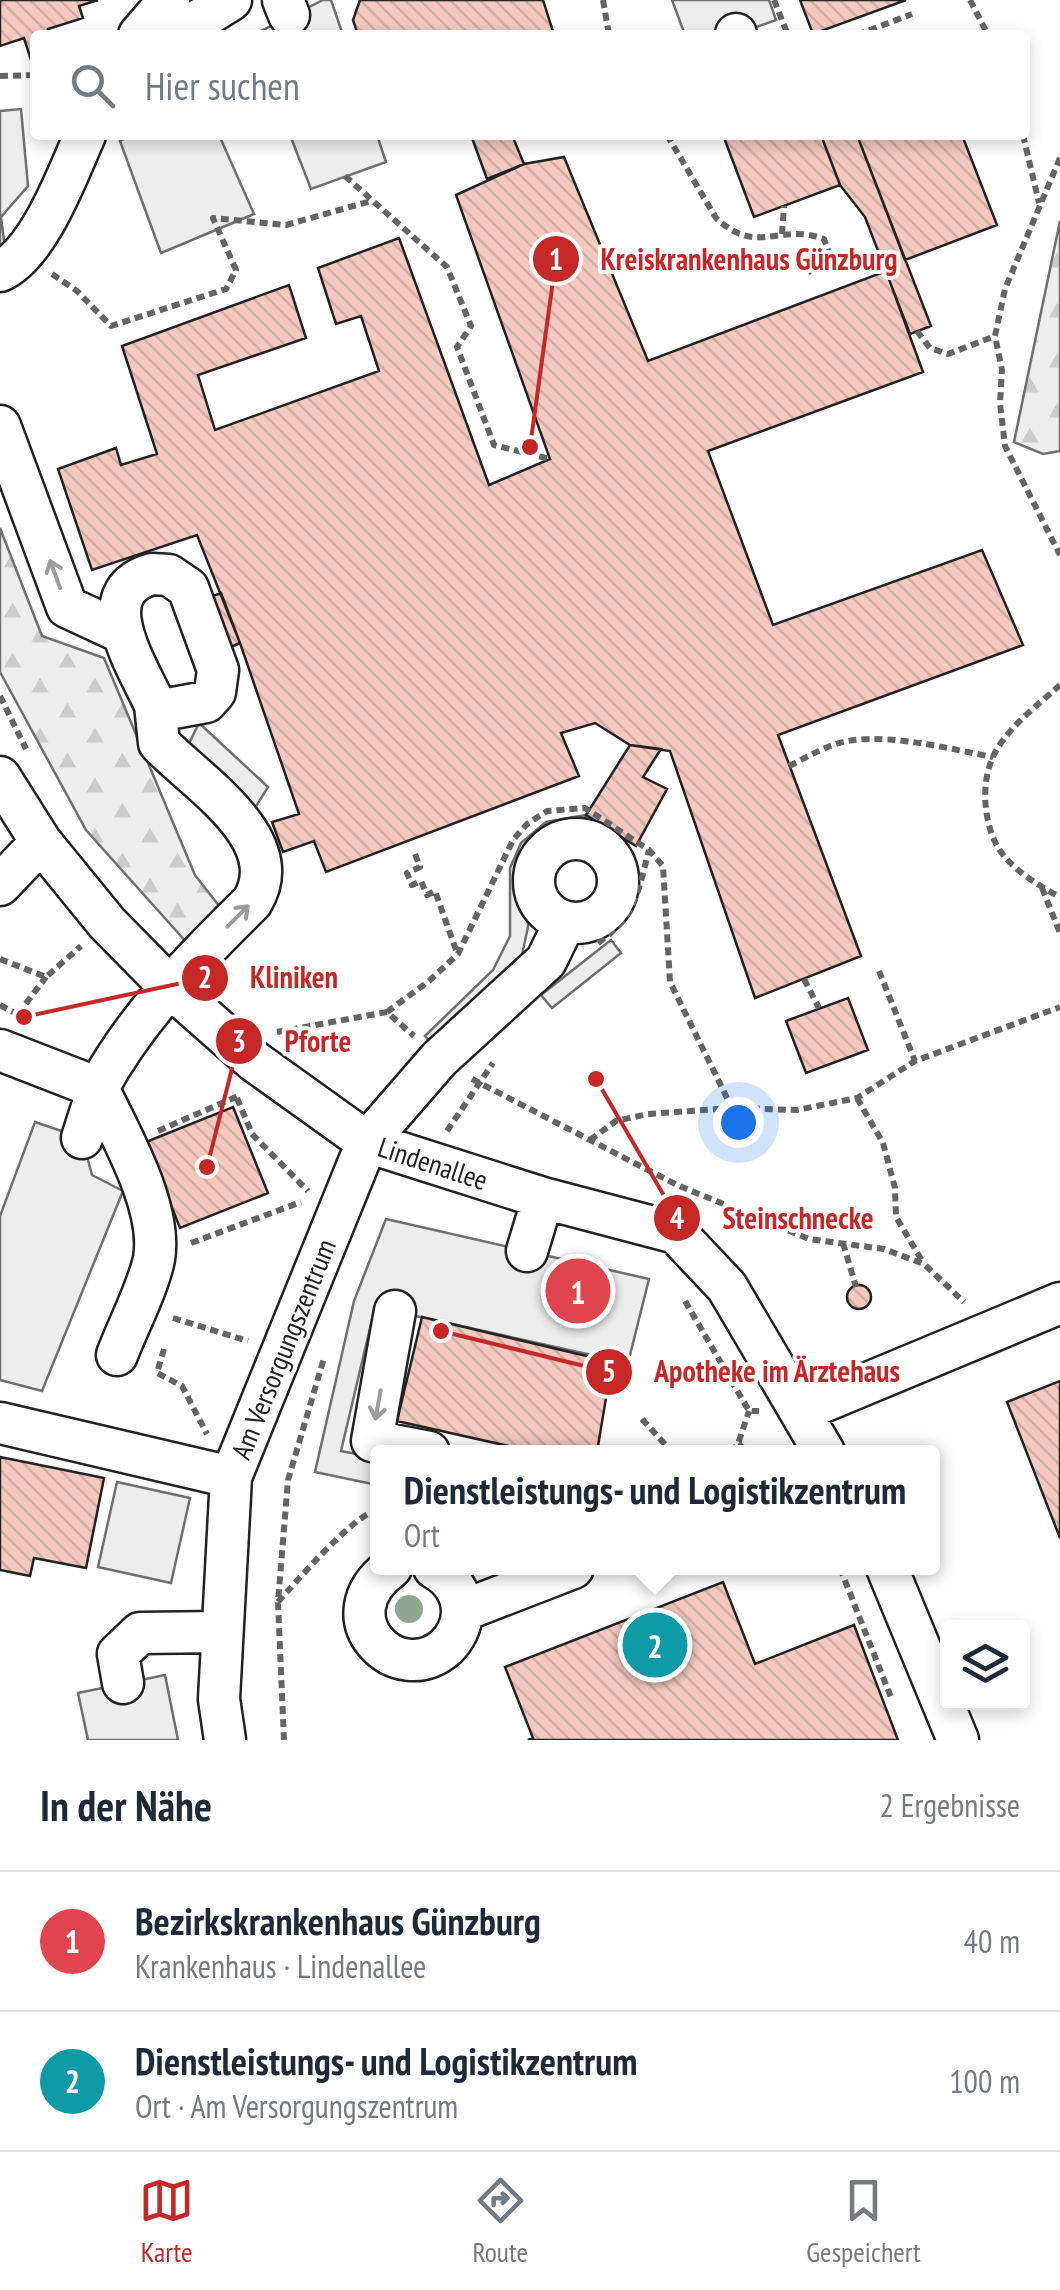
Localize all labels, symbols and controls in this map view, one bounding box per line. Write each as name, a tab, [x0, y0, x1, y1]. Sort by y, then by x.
search box	[30, 30, 1030, 140]
icon: search	[65, 58, 120, 113]
text: Hier suchen	[145, 61, 300, 110]
callout: Kreiskrankenhaus Günzburg	[531, 229, 918, 289]
text: 1	[549, 239, 563, 278]
text: Kreiskrankenhaus Günzburg	[600, 239, 898, 278]
one-way arrow	[44, 558, 62, 590]
one-way arrow	[225, 905, 249, 929]
callout: Kliniken	[180, 948, 358, 1008]
text: 2	[198, 957, 212, 996]
text: Kliniken	[250, 957, 338, 996]
callout: Pforte	[214, 1011, 371, 1071]
text: 3	[232, 1021, 246, 1060]
text: Pforte	[285, 1021, 351, 1060]
your location	[713, 1097, 764, 1148]
street label: Lindenallee	[373, 1128, 493, 1198]
callout: Steinschnecke	[652, 1188, 893, 1248]
text: 4	[670, 1198, 684, 1237]
text: Steinschnecke	[722, 1198, 874, 1237]
street label: Am Versorgungszentrum	[222, 1233, 344, 1465]
pin: 1	[546, 1254, 610, 1328]
callout: Apotheke im Ärztehaus	[584, 1342, 920, 1402]
text: 5	[602, 1351, 616, 1390]
text: Apotheke im Ärztehaus	[653, 1351, 900, 1390]
one-way arrow	[368, 1388, 387, 1420]
popup	[370, 1445, 940, 1575]
text: Dienstleistungs- und Logistikzentrum	[404, 1465, 906, 1514]
text: Ort	[404, 1514, 440, 1556]
pin: 2	[622, 1608, 688, 1682]
map controls	[940, 1620, 1030, 1710]
button: layers	[940, 1620, 1030, 1710]
text: In der Nähe	[40, 1778, 212, 1833]
text: 2 Ergebnisse	[880, 1784, 1020, 1826]
text: Bezirkskrankenhaus Günzburg	[135, 1896, 541, 1945]
text: 1	[65, 1920, 80, 1962]
text: 40 m	[964, 1920, 1020, 1962]
text: Krankenhaus · Lindenallee	[135, 1945, 426, 1987]
text: Dienstleistungs- und Logistikzentrum	[135, 2036, 637, 2085]
text: 2	[65, 2060, 80, 2102]
text: 100 m	[949, 2060, 1020, 2102]
text: Ort · Am Versorgungszentrum	[135, 2085, 458, 2127]
tab: Karte	[139, 2173, 194, 2270]
tab: Route	[472, 2173, 528, 2270]
tab: Gespeichert	[806, 2173, 921, 2270]

